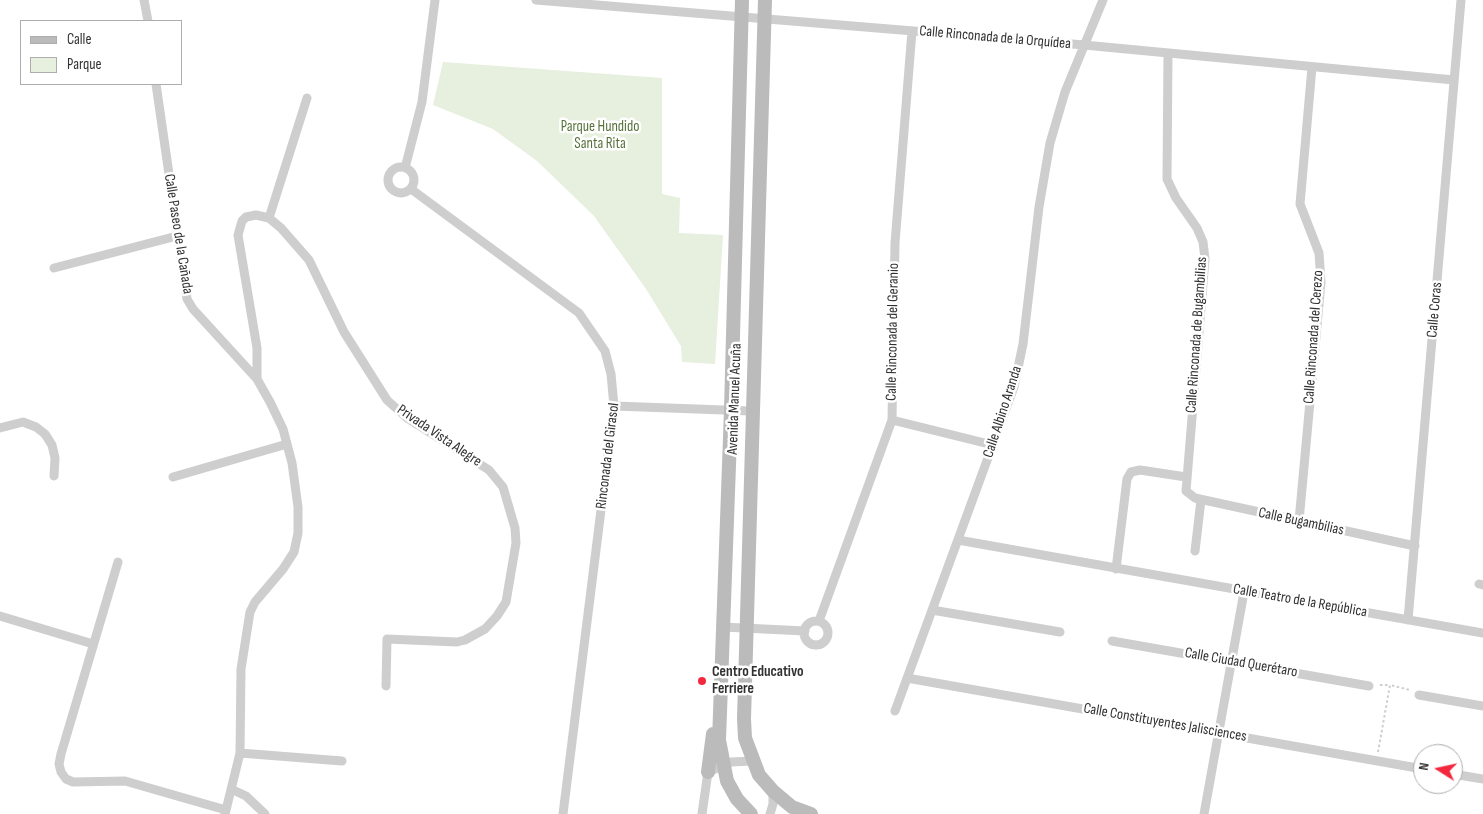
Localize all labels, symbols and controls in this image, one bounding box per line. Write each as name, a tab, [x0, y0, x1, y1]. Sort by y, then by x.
legend	[20, 20, 182, 85]
street label: Calle Rinconada de la Orquídea	[918, 22, 1072, 54]
text: Calle	[67, 30, 91, 49]
text: Parque	[67, 55, 102, 74]
park label: Parque Hundido Santa Rita	[561, 118, 639, 153]
street label: Calle Paseo de la Cañada	[160, 173, 196, 295]
street label: Calle Rinconada de Bugambilias	[1183, 256, 1211, 414]
street label: Calle Rinconada del Geranio	[883, 263, 903, 401]
street label: Calle Rinconada del Cerezo	[1300, 270, 1328, 404]
street label: Calle Coras	[1424, 282, 1446, 338]
street label: Avenida Manuel Acuña	[724, 343, 746, 455]
street label: Calle Albino Aranda	[980, 364, 1026, 460]
street label: Privada Vista Alegre	[393, 401, 485, 471]
street label: Rinconada del Girasol	[593, 402, 623, 510]
street label: Calle Bugambilias	[1257, 504, 1345, 540]
street label: Calle Teatro de la República	[1232, 580, 1368, 622]
street label: Calle Ciudad Querétaro	[1183, 644, 1299, 682]
place label: Centro Educativo Ferriere	[712, 663, 804, 698]
marker: Centro Educativo Ferriere	[696, 675, 708, 687]
street label: Calle Constituyentes Jalisciences	[1082, 700, 1248, 746]
north arrow	[1413, 744, 1463, 794]
text: N	[1415, 761, 1433, 772]

